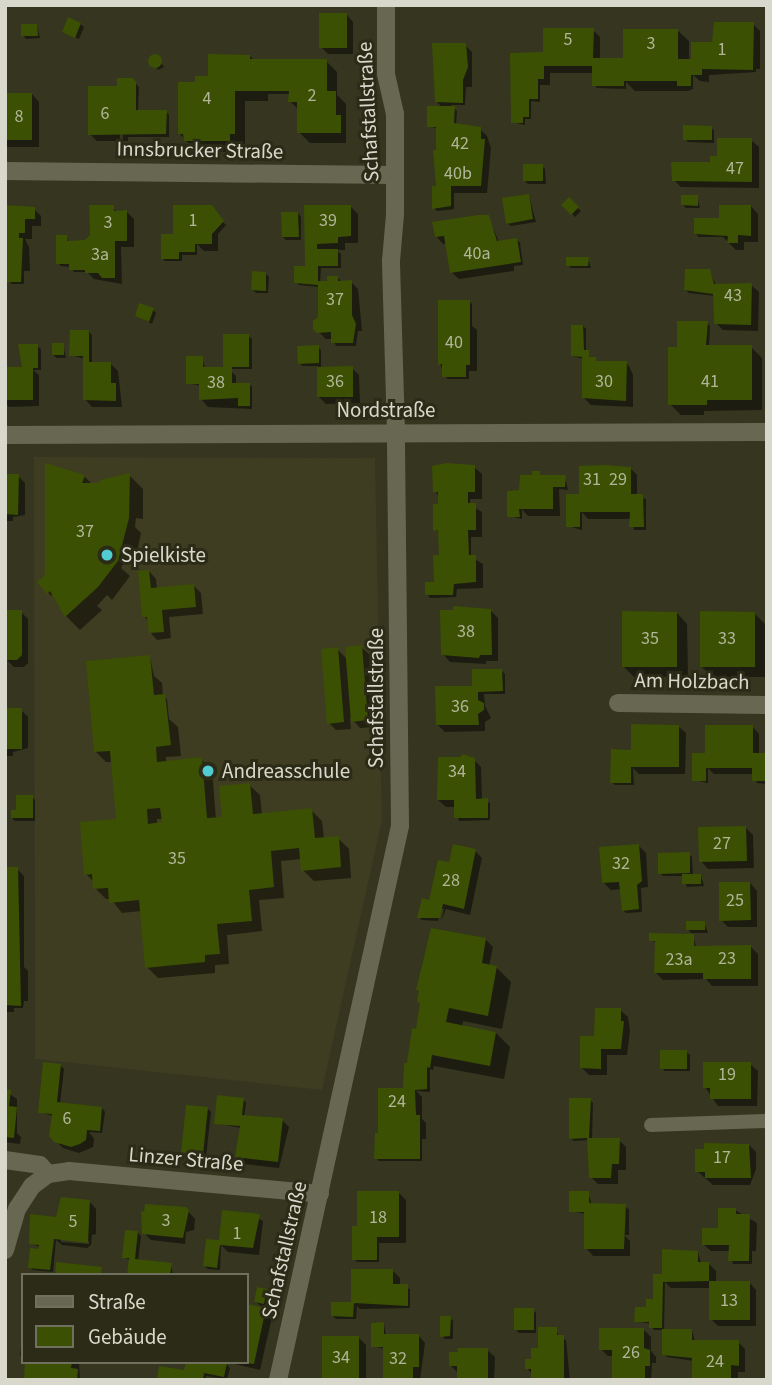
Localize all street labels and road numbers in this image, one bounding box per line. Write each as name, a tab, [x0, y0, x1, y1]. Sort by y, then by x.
street label: Schafstallstraße	[352, 41, 384, 183]
street label: Innsbrucker Straße	[116, 136, 284, 164]
street label: Nordstraße	[336, 397, 436, 423]
street label: Schafstallstraße	[363, 628, 389, 768]
street label: Am Holzbach	[634, 667, 750, 695]
street label: Linzer Straße	[128, 1141, 244, 1177]
street label: Schafstallstraße	[256, 1179, 312, 1321]

